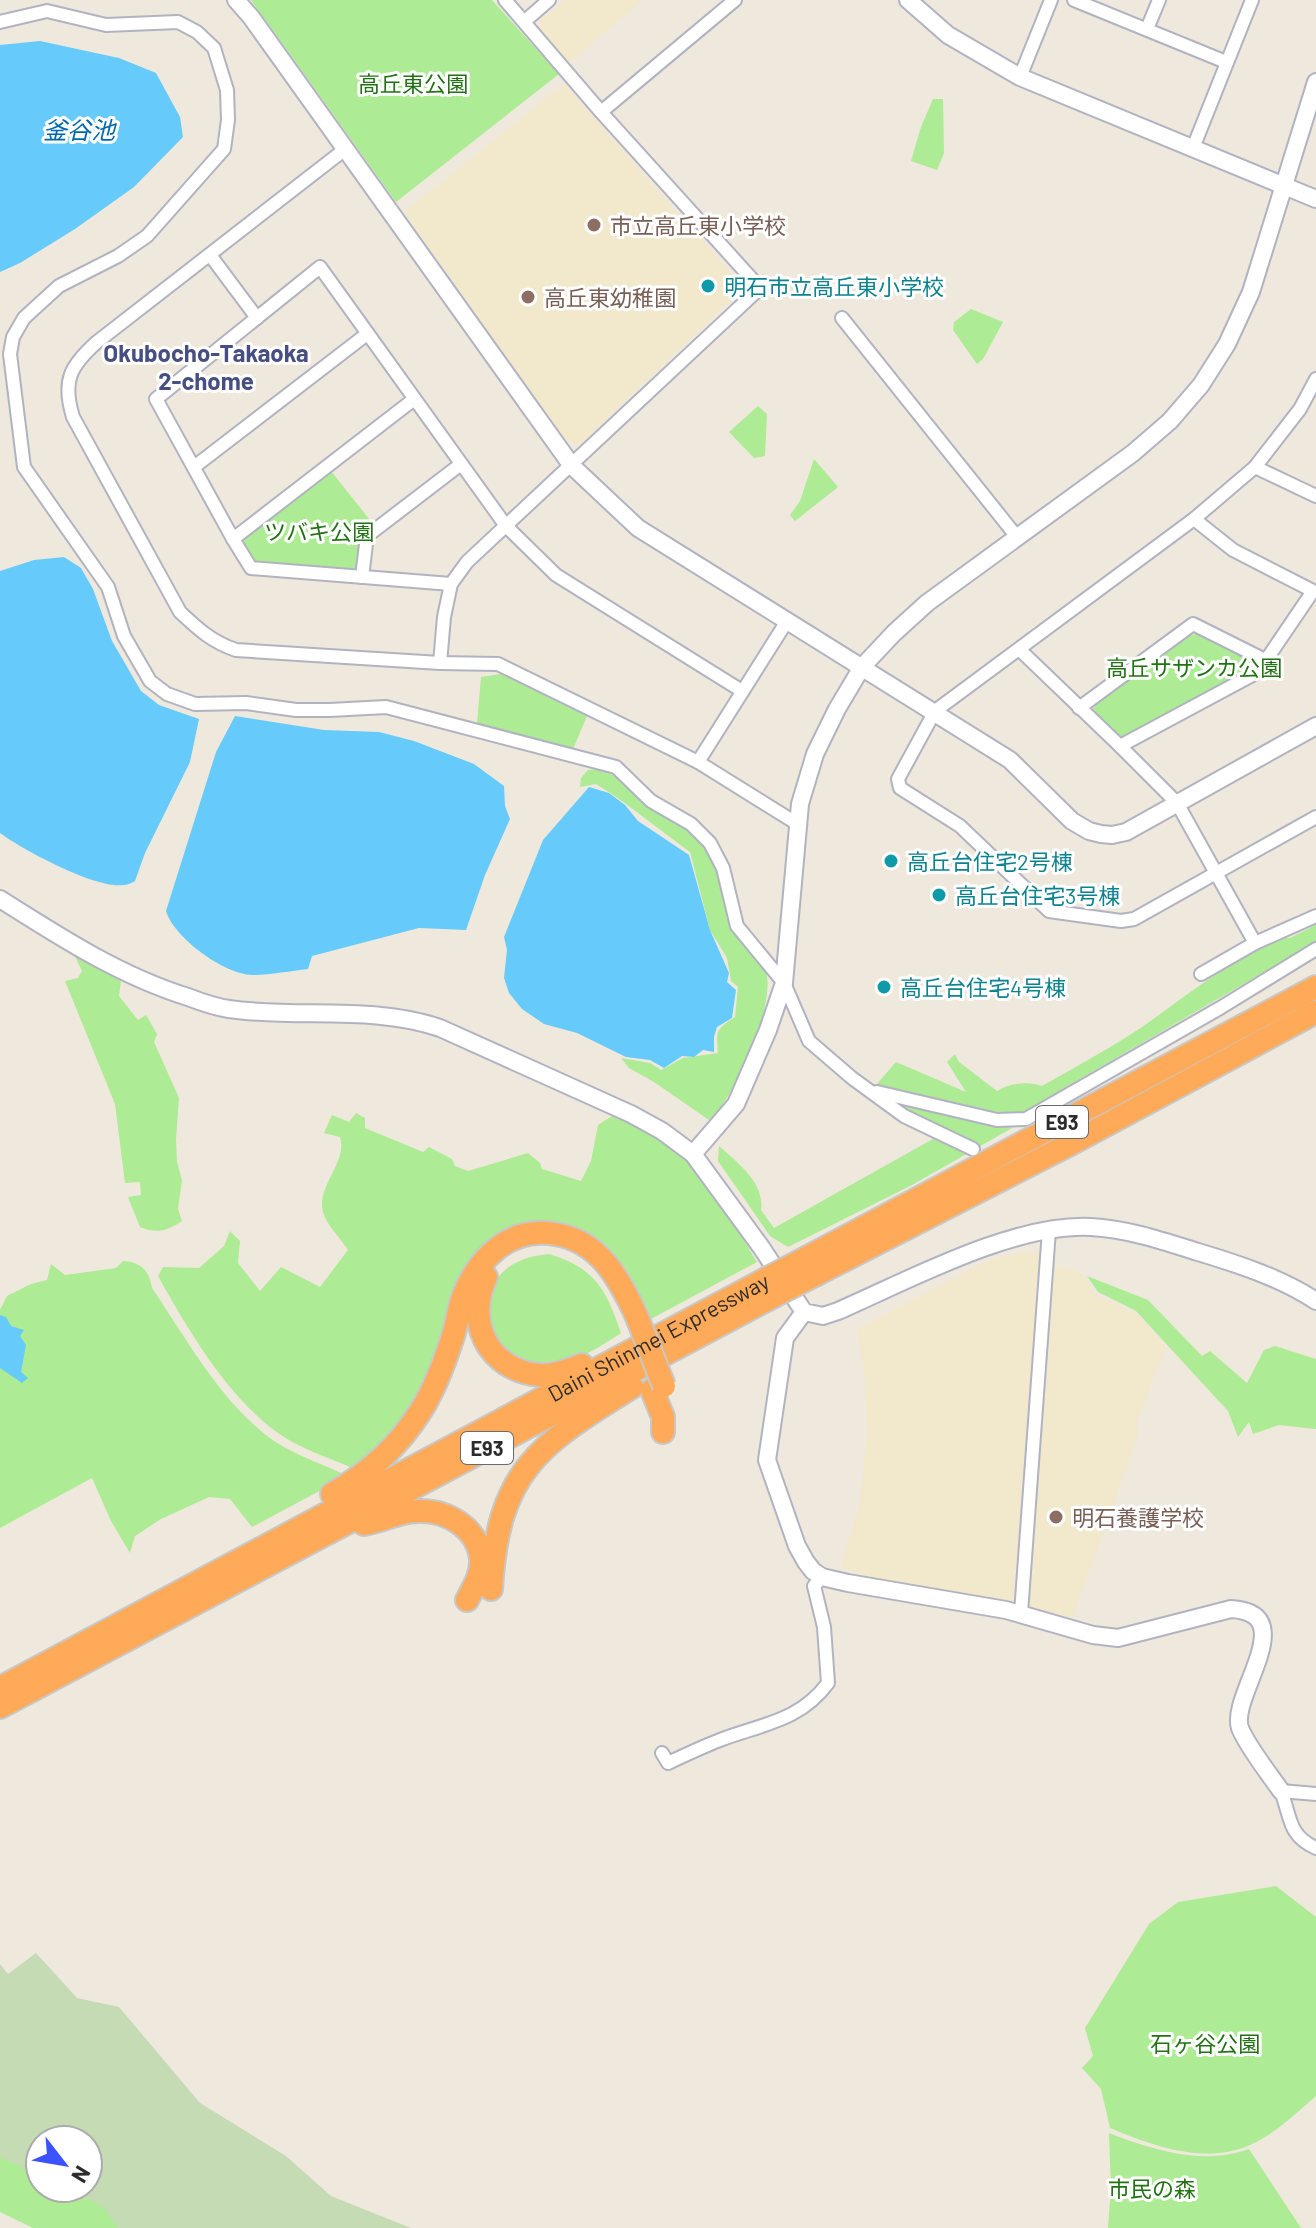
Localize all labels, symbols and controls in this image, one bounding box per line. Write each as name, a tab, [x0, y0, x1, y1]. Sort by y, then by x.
park label: 高丘東公園	[358, 70, 468, 96]
water label: 釜谷池	[43, 115, 117, 144]
place label: 市立高丘東小学校	[610, 212, 786, 238]
marker: 市立高丘東小学校	[585, 216, 603, 234]
place label: 明石市立高丘東小学校	[724, 273, 944, 299]
marker: 明石市立高丘東小学校	[699, 277, 717, 295]
place label: 高丘東幼稚園	[544, 284, 676, 310]
marker: 高丘東幼稚園	[519, 288, 537, 306]
district label: Okubocho-Takaoka 2-chome	[103, 338, 309, 395]
park label: ツバキ公園	[264, 518, 374, 544]
park label: 高丘サザンカ公園	[1106, 654, 1282, 680]
place label: 高丘台住宅2号棟	[907, 848, 1073, 874]
marker: 高丘台住宅2号棟	[882, 852, 900, 870]
place label: 高丘台住宅3号棟	[955, 882, 1120, 908]
marker: 高丘台住宅3号棟	[930, 886, 948, 904]
place label: 高丘台住宅4号棟	[900, 974, 1066, 1000]
marker: 高丘台住宅4号棟	[875, 978, 893, 996]
road number: E93	[1036, 1106, 1088, 1138]
street label: Daini Shinmei Expressway	[543, 1267, 773, 1406]
road number: E93	[461, 1432, 513, 1464]
place label: 明石養護学校	[1072, 1504, 1204, 1530]
marker: 明石養護学校	[1047, 1508, 1065, 1526]
park label: 石ヶ谷公園	[1150, 2030, 1260, 2056]
north arrow	[24, 2124, 104, 2204]
text: N	[67, 2162, 97, 2188]
park label: 市民の森	[1108, 2175, 1196, 2201]

